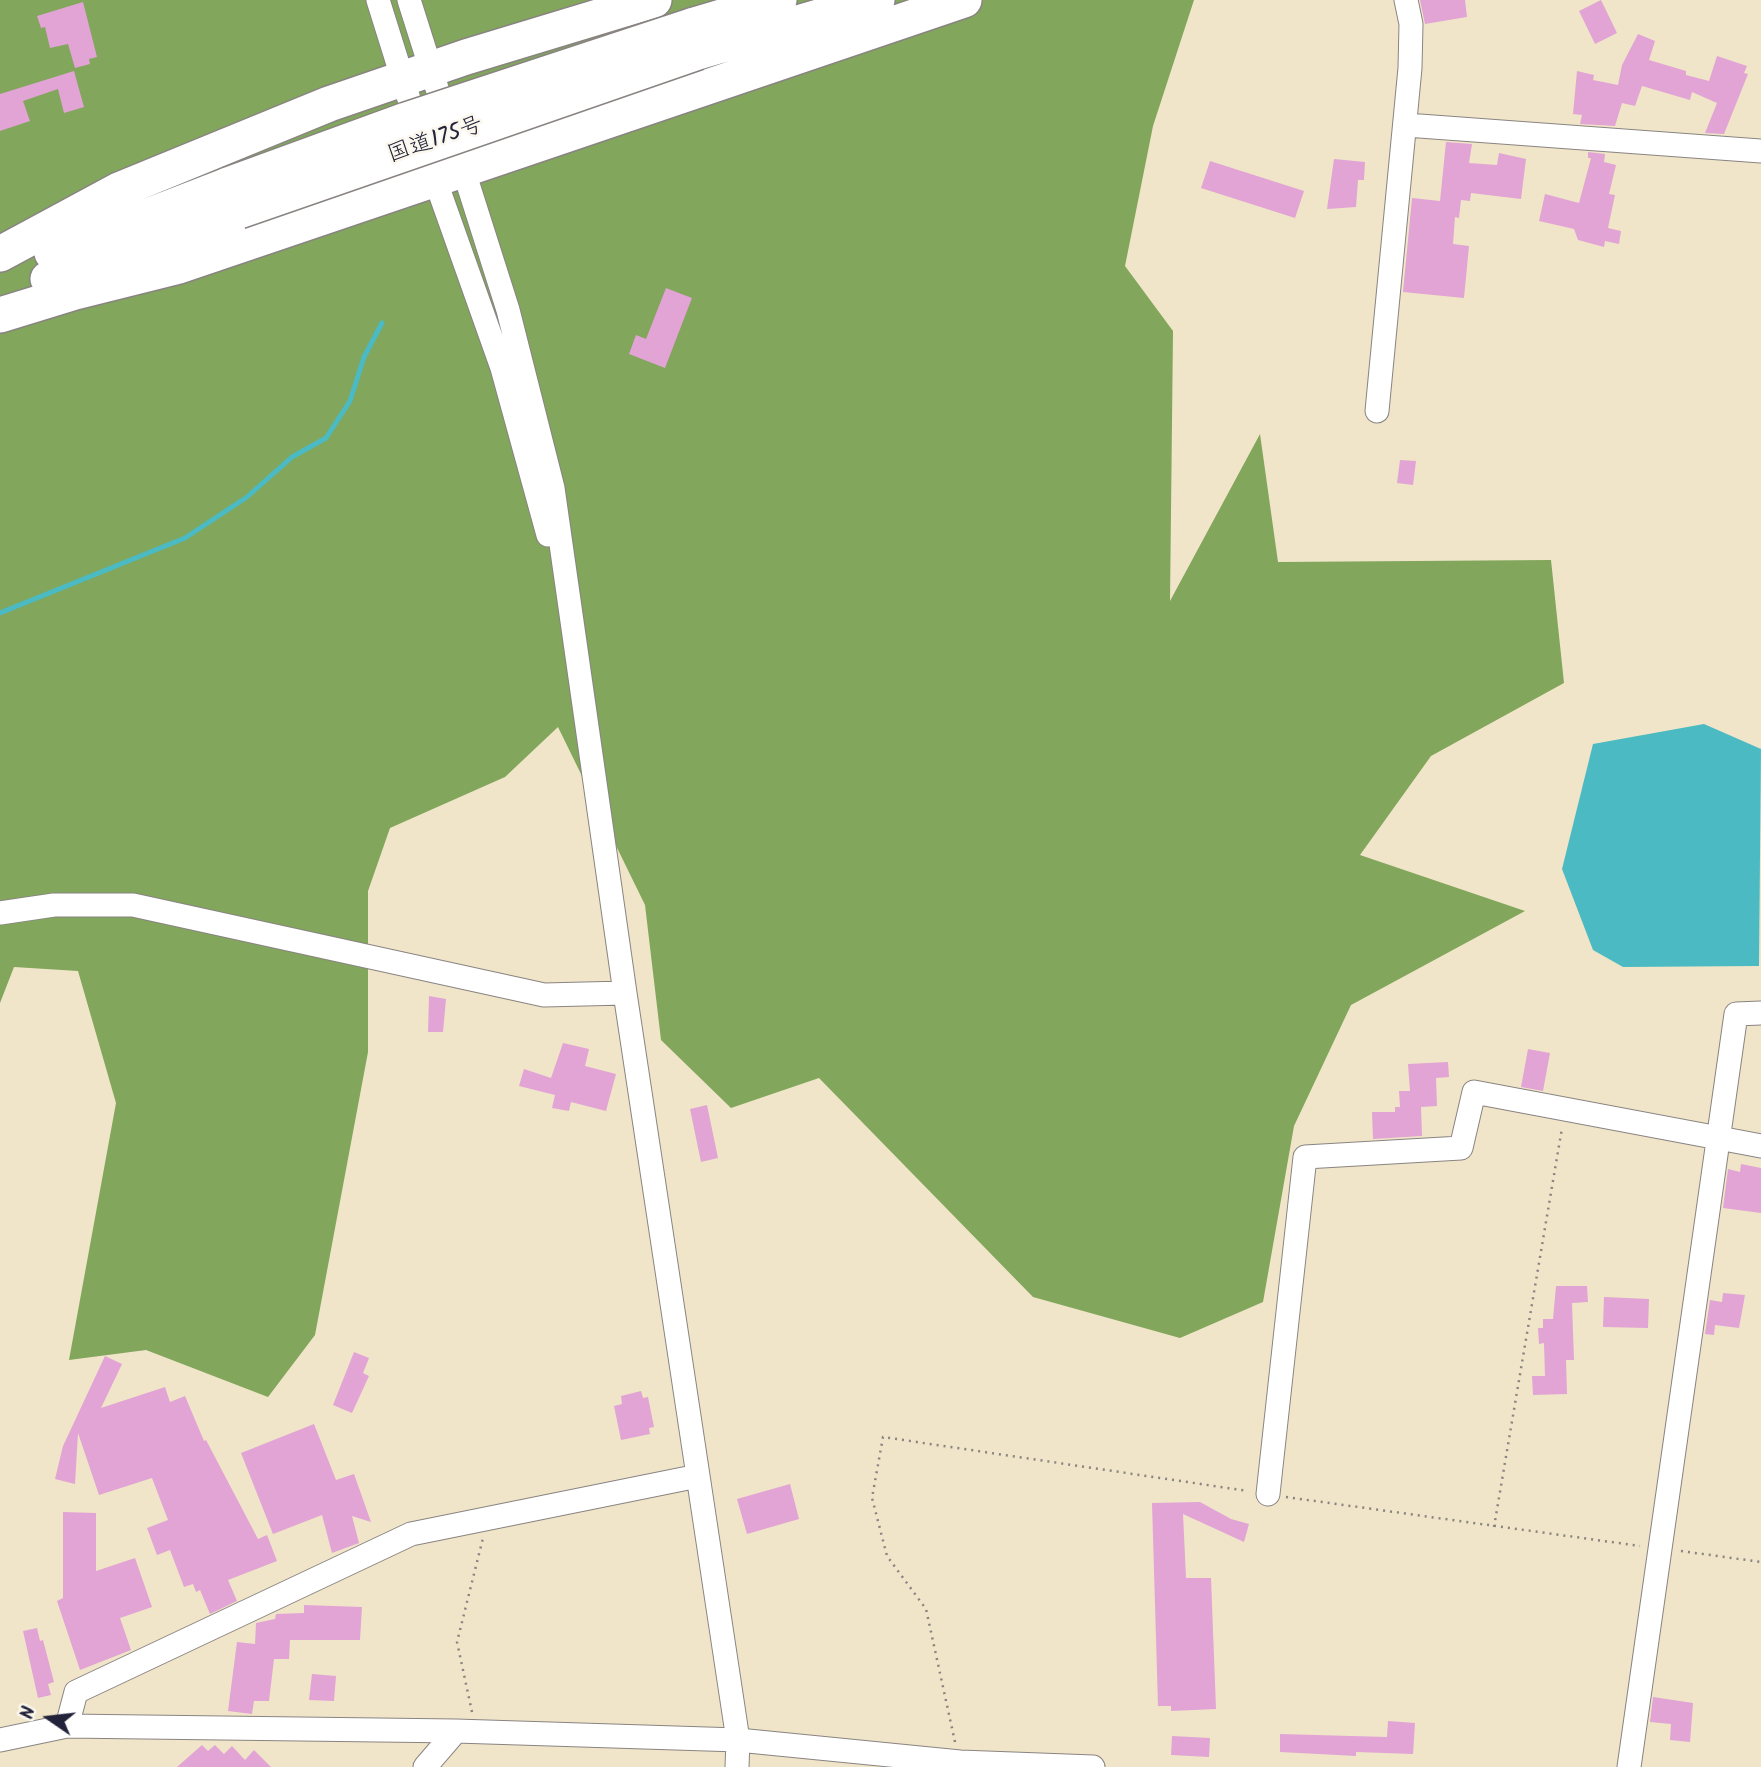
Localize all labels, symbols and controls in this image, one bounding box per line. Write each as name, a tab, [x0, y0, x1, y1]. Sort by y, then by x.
street label: 国道175号	[385, 113, 487, 171]
north arrow	[14, 1683, 84, 1753]
text: N	[13, 1703, 45, 1722]

